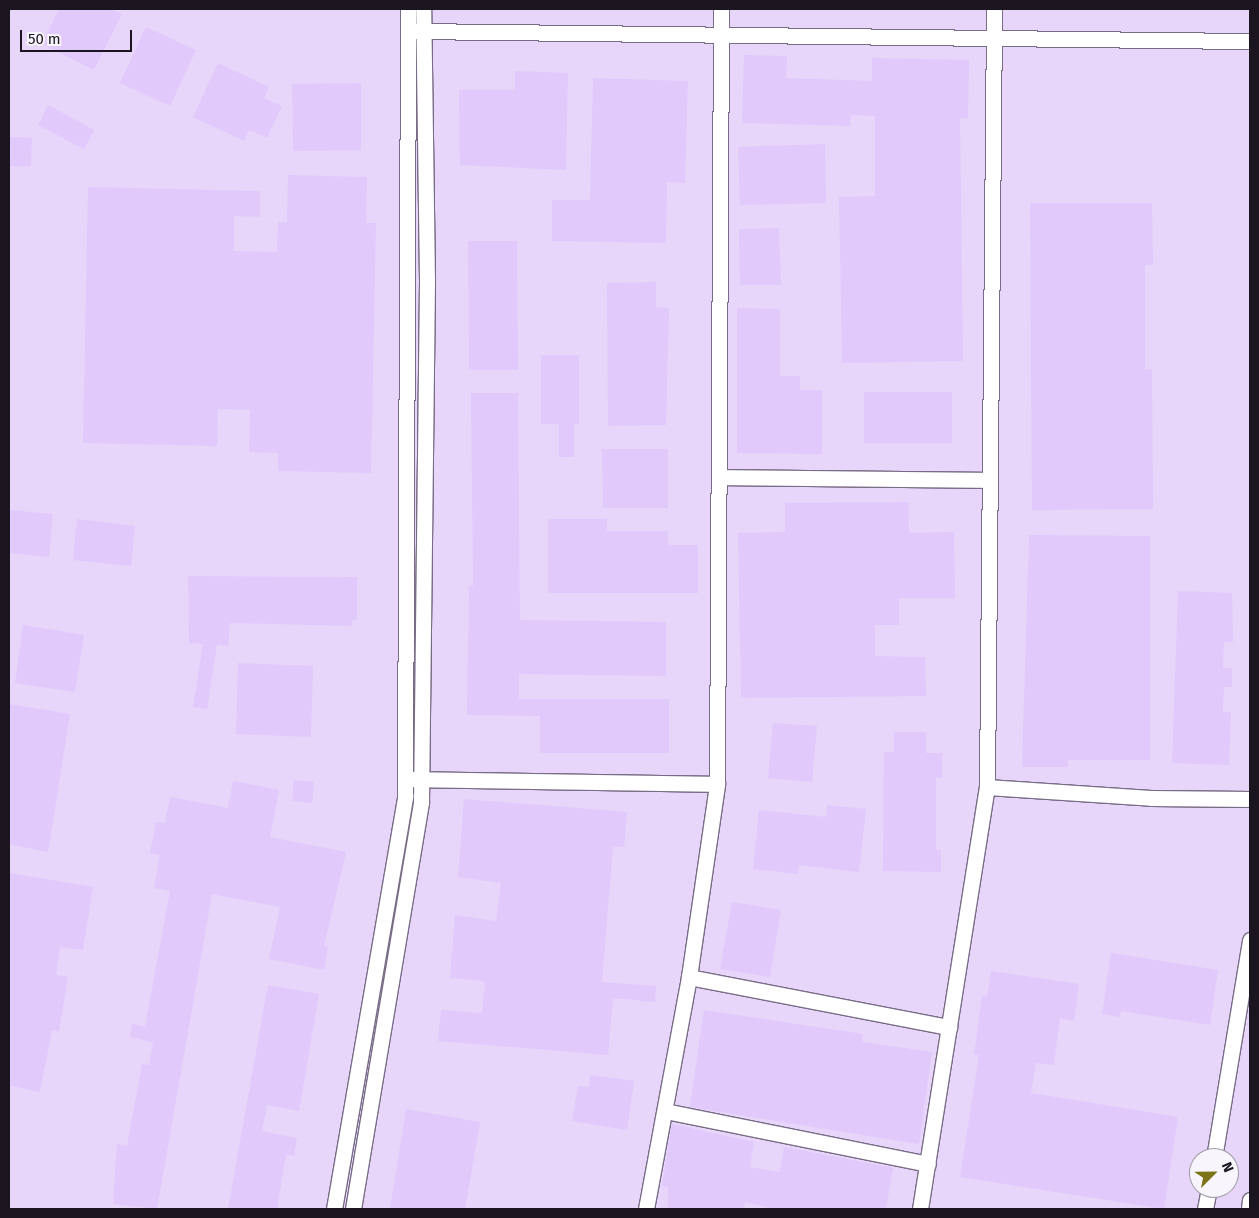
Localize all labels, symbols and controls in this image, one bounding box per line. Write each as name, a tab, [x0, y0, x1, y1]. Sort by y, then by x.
scale bar	[22, 20, 135, 52]
text: 50 m	[28, 30, 61, 48]
north arrow	[1189, 1148, 1239, 1198]
text: N	[1218, 1160, 1237, 1175]

